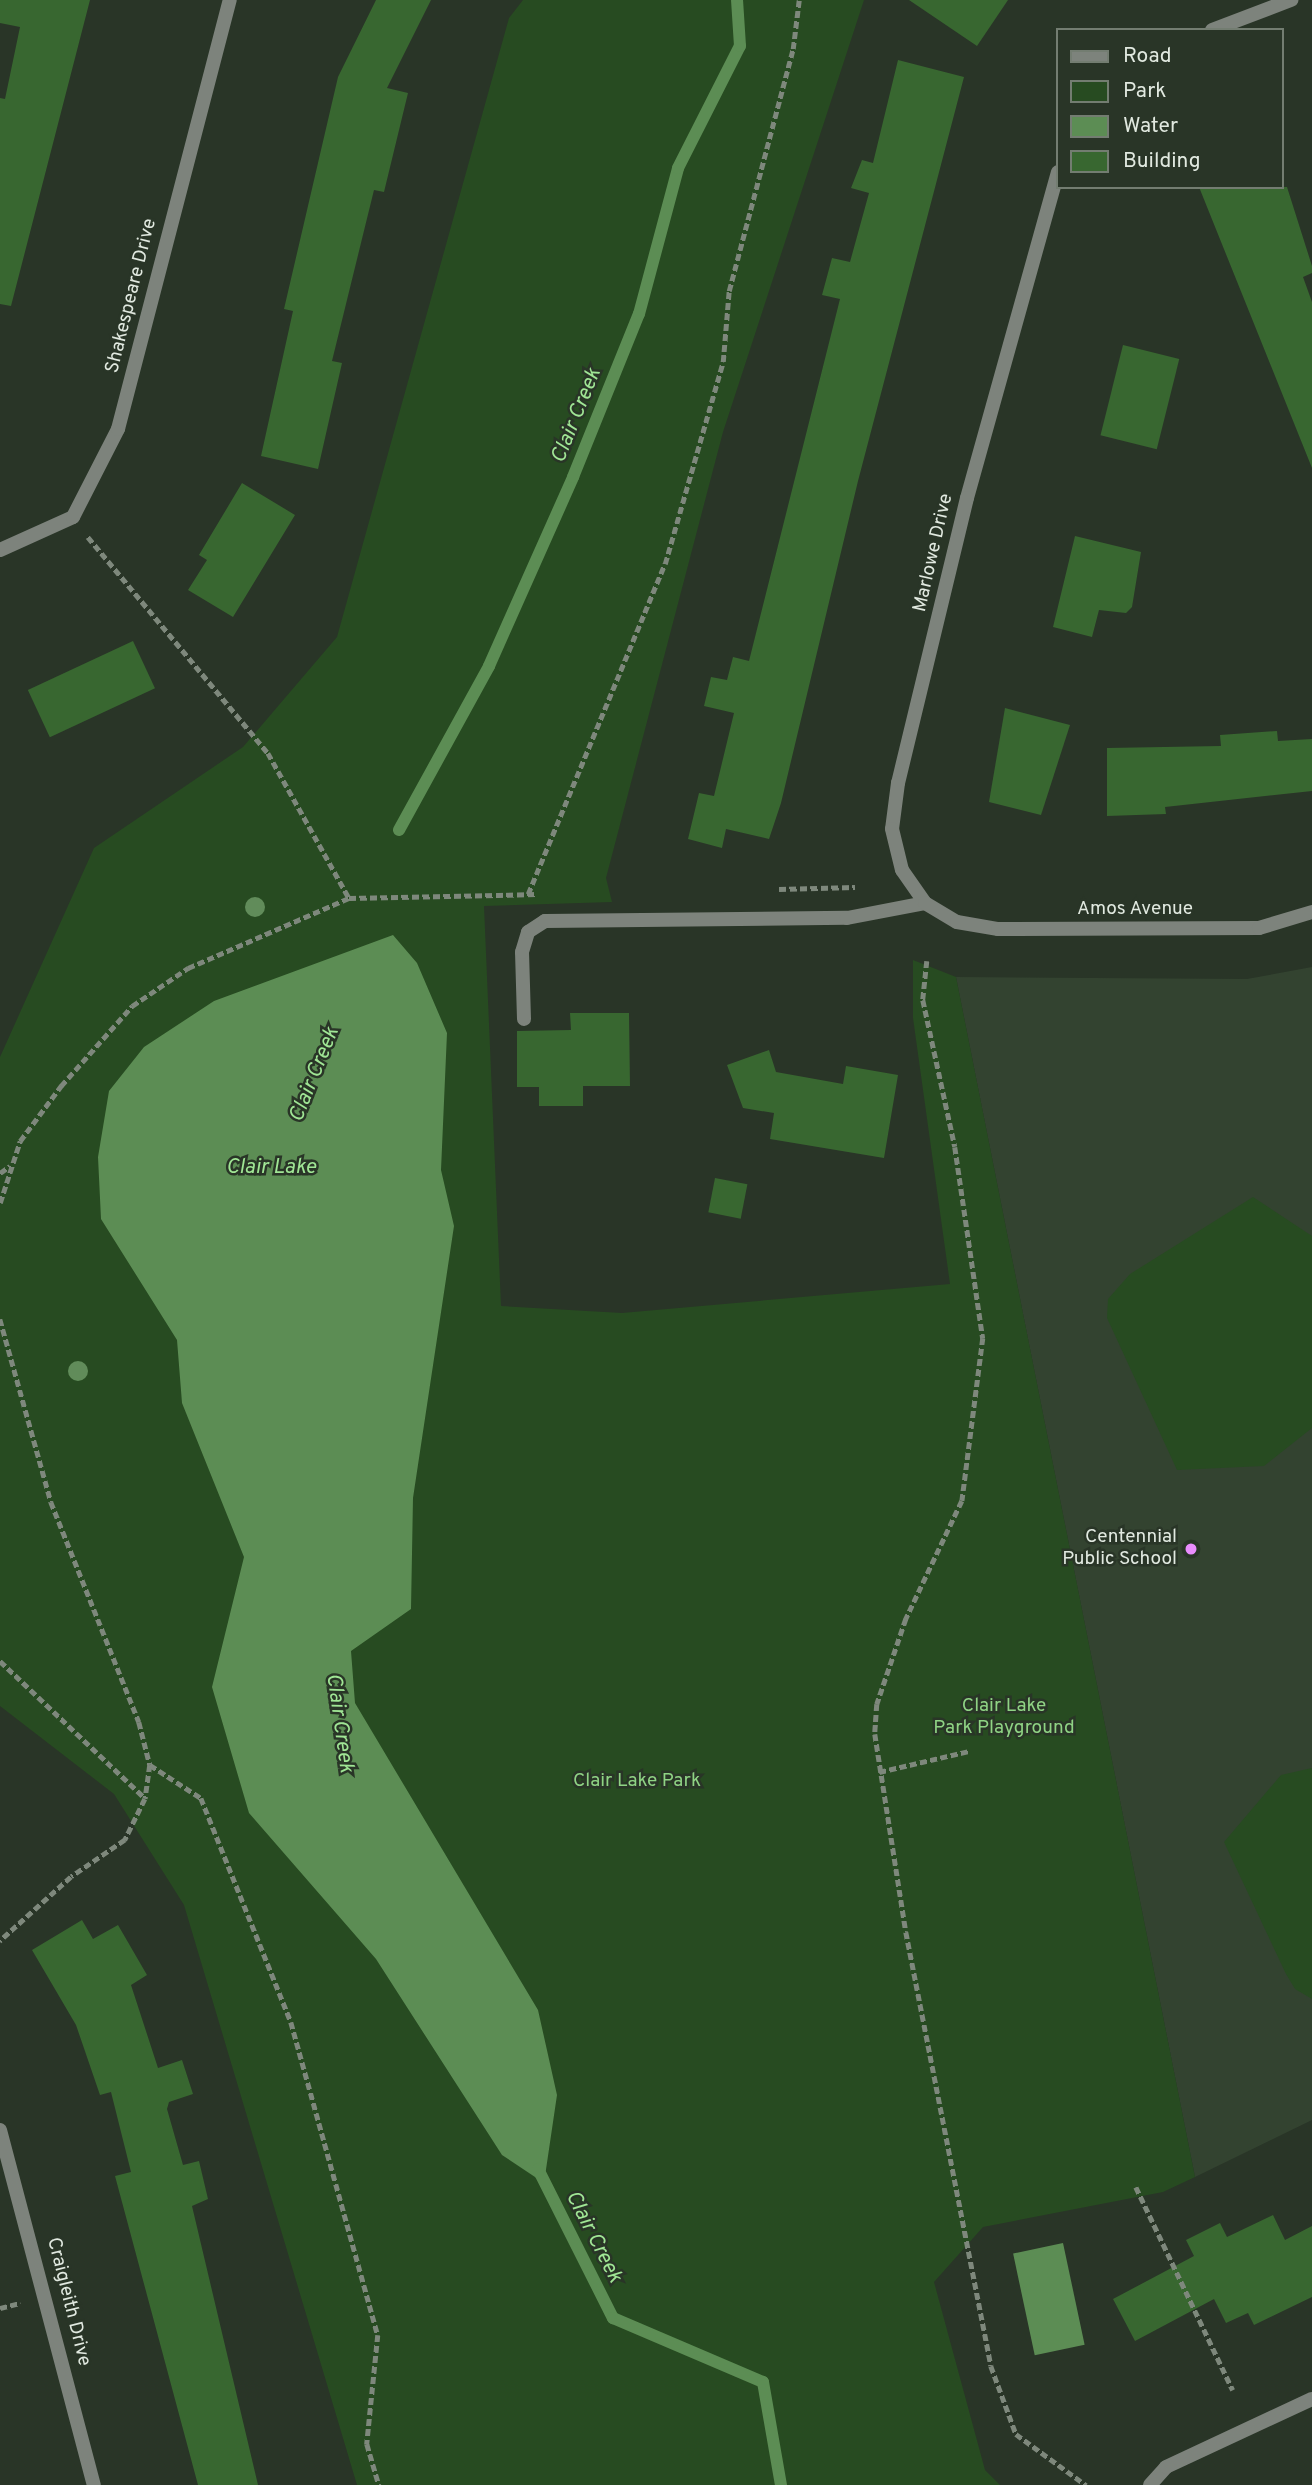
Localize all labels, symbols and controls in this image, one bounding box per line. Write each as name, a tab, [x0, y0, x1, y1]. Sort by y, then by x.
legend	[1056, 28, 1284, 189]
text: Road	[1123, 43, 1172, 70]
text: Park	[1123, 78, 1166, 105]
text: Water	[1123, 113, 1178, 140]
text: Building	[1123, 148, 1201, 175]
street label: Shakespeare Drive	[102, 216, 162, 376]
water label: Clair Creek	[547, 365, 607, 467]
street label: Marlowe Drive	[909, 492, 959, 614]
street label: Amos Avenue	[1077, 899, 1193, 921]
water label: Clair Creek	[285, 1024, 345, 1126]
water label: Clair Lake	[226, 1155, 316, 1181]
place label: Centennial Public School	[1062, 1527, 1177, 1571]
marker: Centennial Public School	[1183, 1541, 1199, 1557]
water label: Clair Creek	[320, 1672, 358, 1774]
park label: Clair Lake Park Playground	[933, 1696, 1075, 1740]
park label: Clair Lake Park	[573, 1771, 701, 1793]
water label: Clair Creek	[559, 2187, 627, 2287]
street label: Craigleith Drive	[41, 2235, 95, 2369]

